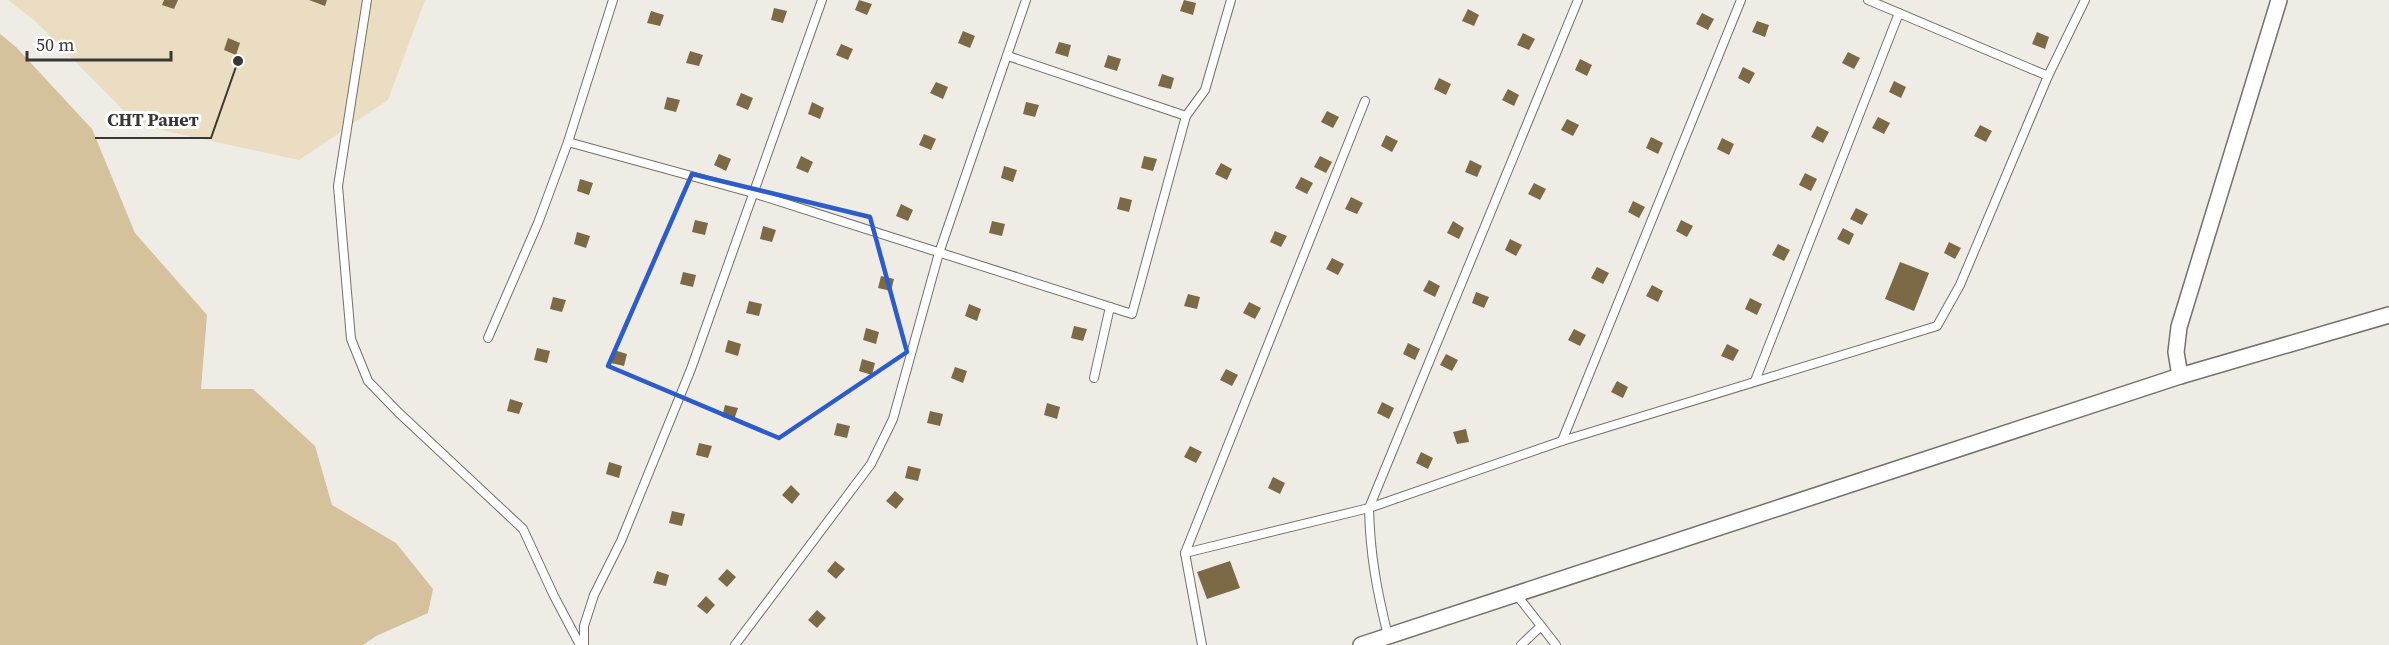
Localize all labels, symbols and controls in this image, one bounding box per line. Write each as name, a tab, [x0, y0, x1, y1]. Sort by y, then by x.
scale bar	[27, 24, 171, 62]
text: 50 m	[36, 32, 74, 57]
callout: СНТ Ранет	[95, 102, 211, 138]
text: СНТ Ранет	[107, 107, 199, 132]

